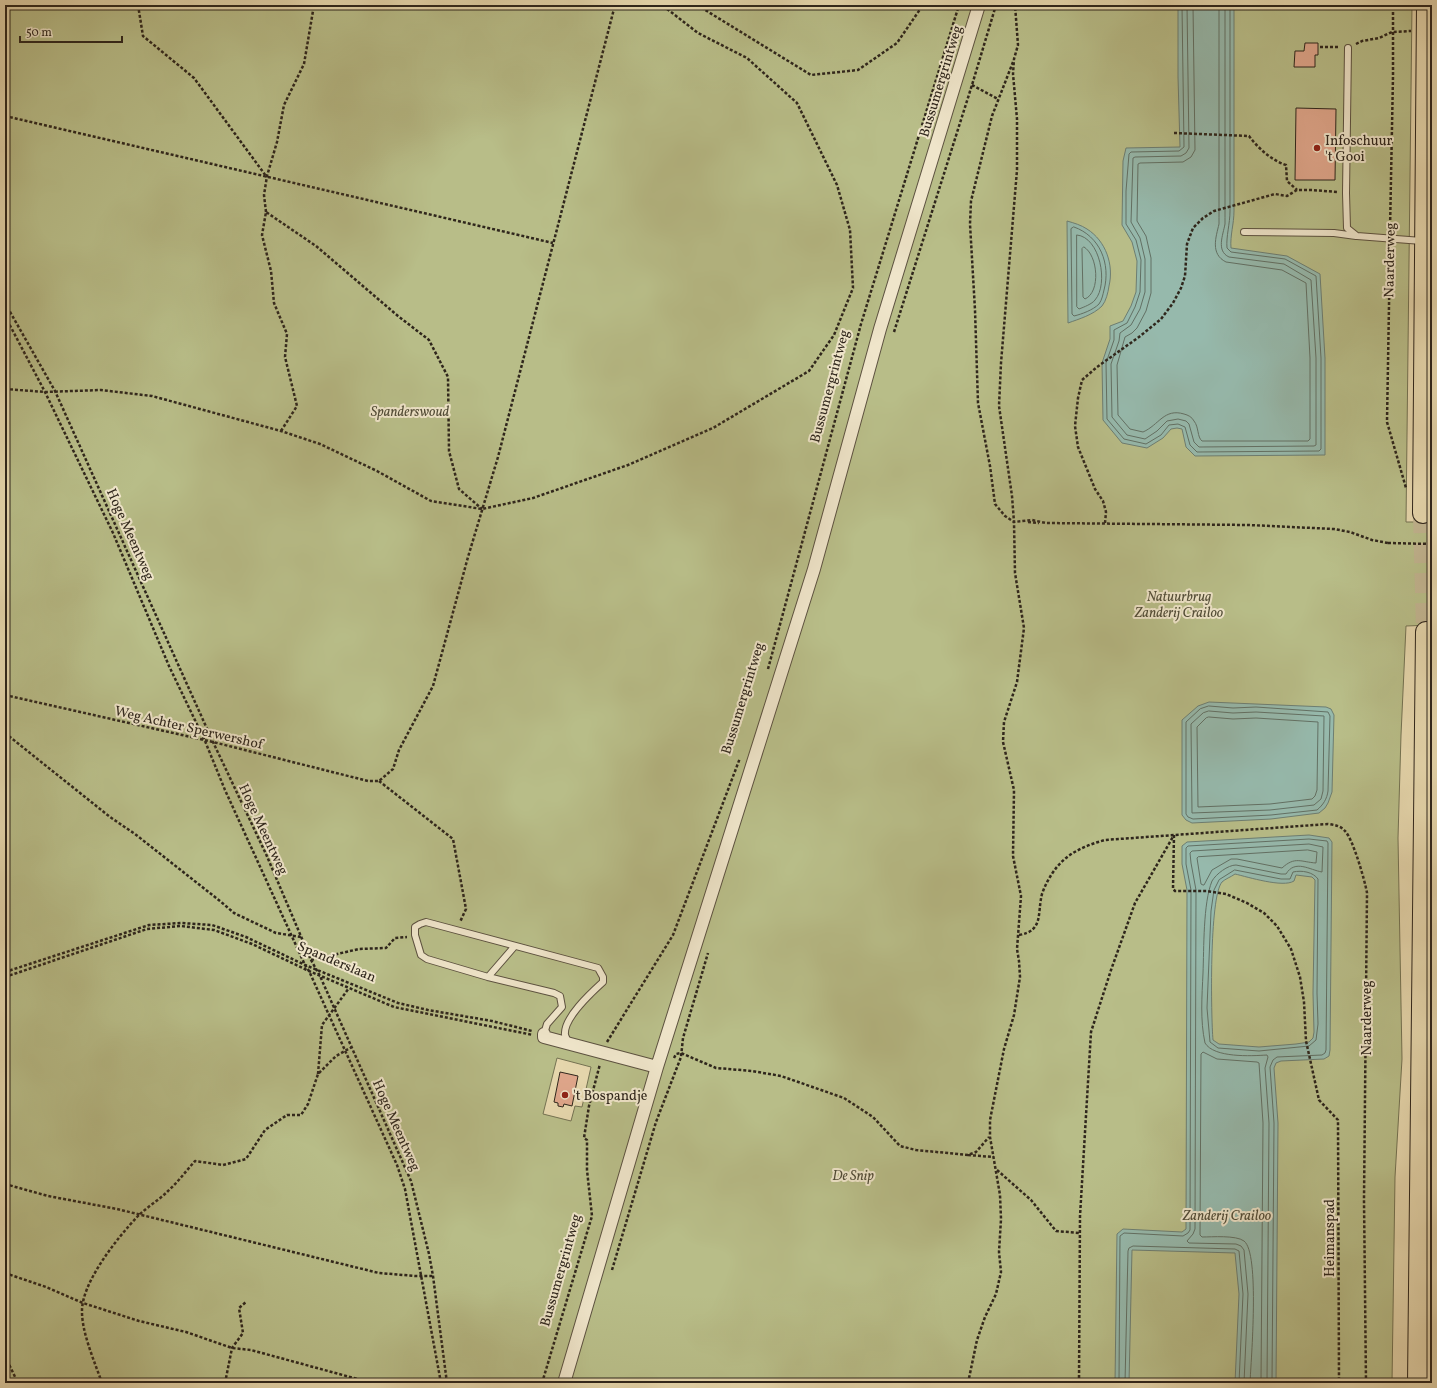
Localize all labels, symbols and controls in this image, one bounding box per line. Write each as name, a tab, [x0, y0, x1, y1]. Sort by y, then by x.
scale bar	[20, 18, 122, 44]
street label: Bussumergrintweg	[915, 23, 968, 140]
text: 50 m	[26, 25, 52, 41]
place label: Infoschuur 't Gooi	[1325, 132, 1393, 167]
marker: Infoschuur 't Gooi	[1312, 143, 1322, 153]
street label: Naarderweg	[1380, 222, 1401, 298]
street label: Bussumergrintweg	[806, 328, 855, 445]
park label: Spanderswoud	[371, 403, 450, 422]
street label: Hoge Meentweg	[101, 486, 158, 583]
park label: Natuurbrug Zanderij Crailoo	[1134, 588, 1224, 623]
street label: Bussumergrintweg	[717, 640, 770, 757]
street label: Weg Achter Sperwershof	[113, 702, 266, 755]
street label: Hoge Meentweg	[233, 781, 292, 878]
street label: Spanderslaan	[294, 937, 379, 988]
street label: Naarderweg	[1358, 980, 1377, 1056]
street label: Hoge Meentweg	[367, 1077, 424, 1174]
place label: 't Bospandje	[573, 1087, 648, 1106]
marker: 't Bospandje	[560, 1090, 570, 1100]
park label: De Snip	[832, 1167, 874, 1186]
street label: Heimanspad	[1321, 1199, 1340, 1277]
park label: Zanderij Crailoo	[1182, 1207, 1272, 1226]
street label: Bussumergrintweg	[536, 1212, 587, 1329]

